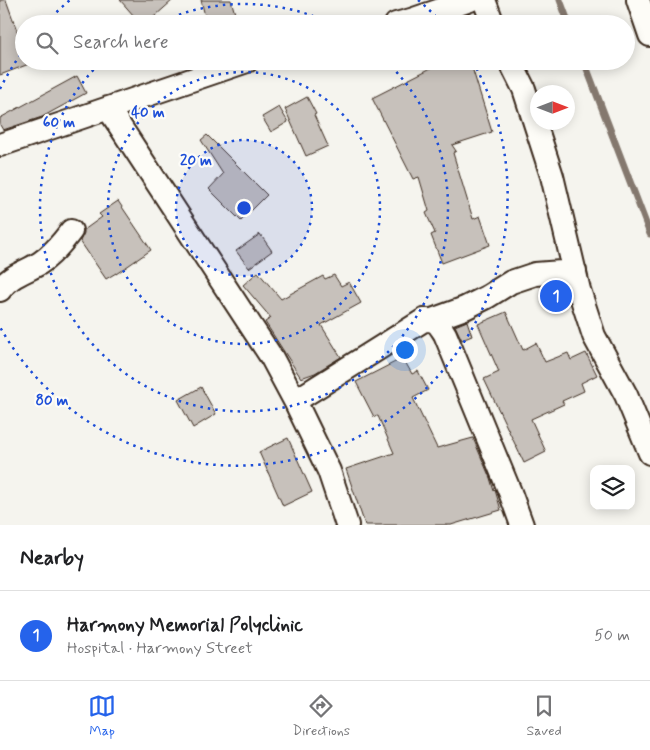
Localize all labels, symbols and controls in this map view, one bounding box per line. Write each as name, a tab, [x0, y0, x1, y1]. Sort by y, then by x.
search box	[15, 15, 635, 70]
icon: search	[33, 29, 61, 57]
text: Search here	[73, 30, 169, 55]
north arrow	[530, 85, 575, 130]
text: 40 m	[131, 103, 165, 123]
text: 60 m	[43, 113, 75, 133]
text: 20 m	[180, 151, 212, 171]
centre of rings	[235, 199, 253, 217]
pin: 1	[540, 277, 572, 315]
your location	[392, 337, 418, 363]
text: 80 m	[35, 391, 69, 411]
map controls	[590, 465, 635, 510]
button: layers	[590, 465, 635, 510]
text: Nearby	[20, 544, 84, 572]
text: Harmony Memorial Polyclinic	[67, 613, 303, 638]
text: 1	[32, 625, 40, 646]
text: 50 m	[594, 625, 630, 646]
text: Hospital · Harmony Street	[67, 638, 253, 659]
tab: Map	[88, 692, 116, 740]
tab: Directions	[293, 692, 350, 740]
tab: Saved	[526, 692, 562, 740]

